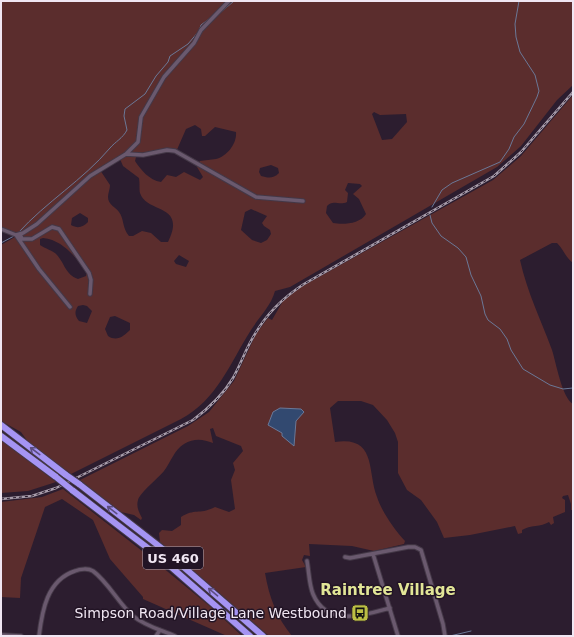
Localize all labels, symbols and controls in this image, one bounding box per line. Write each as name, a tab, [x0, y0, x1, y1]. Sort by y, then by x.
one-way arrow	[29, 447, 40, 455]
one-way arrow	[106, 506, 117, 514]
road number: US 460	[143, 547, 203, 569]
district label: Raintree Village	[320, 581, 456, 599]
one-way arrow	[207, 587, 218, 596]
bus stop icon: Simpson Road/Village Lane Westbound	[350, 603, 370, 623]
place label: Simpson Road/Village Lane Westbound	[74, 605, 347, 621]

